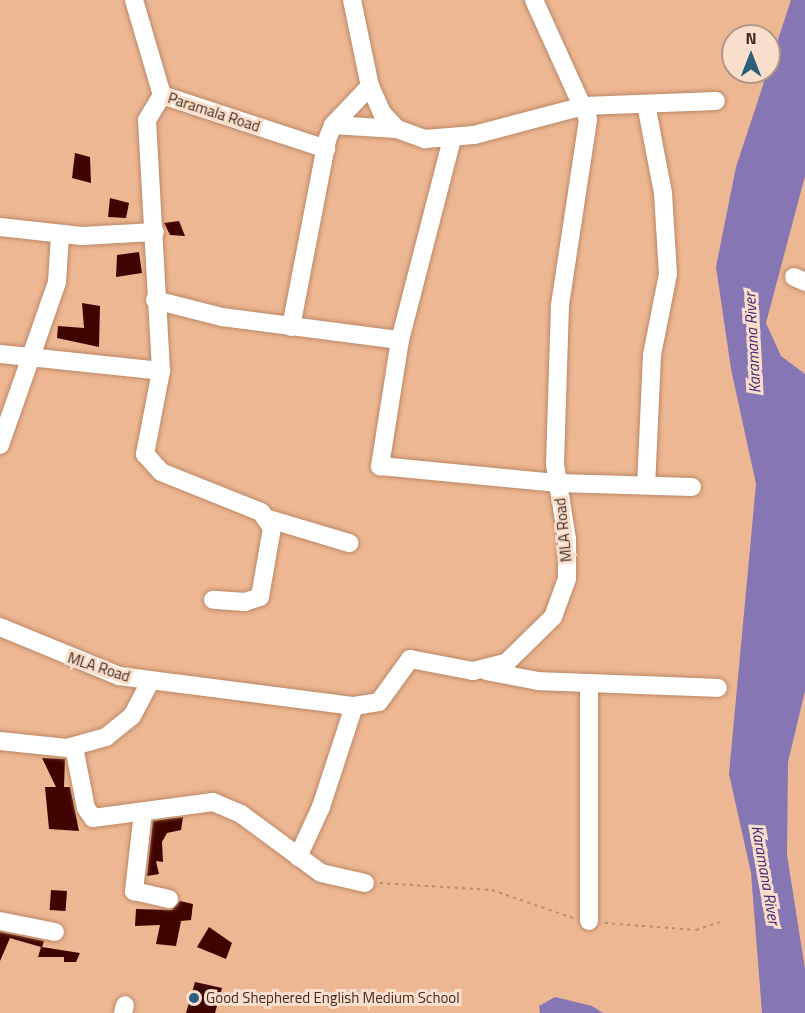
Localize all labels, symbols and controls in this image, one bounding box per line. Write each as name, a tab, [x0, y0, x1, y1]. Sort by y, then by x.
north arrow	[721, 24, 781, 84]
text: N	[745, 26, 757, 50]
street label: Paramala Road	[166, 89, 262, 135]
water label: Karamana River	[740, 292, 764, 394]
street label: MLA Road	[551, 497, 575, 563]
street label: MLA Road	[66, 648, 132, 686]
water label: Karamana River	[748, 824, 784, 926]
place label: Good Shephered English Medium School	[206, 989, 460, 1007]
marker: Good Shephered English Medium School	[187, 991, 201, 1005]

